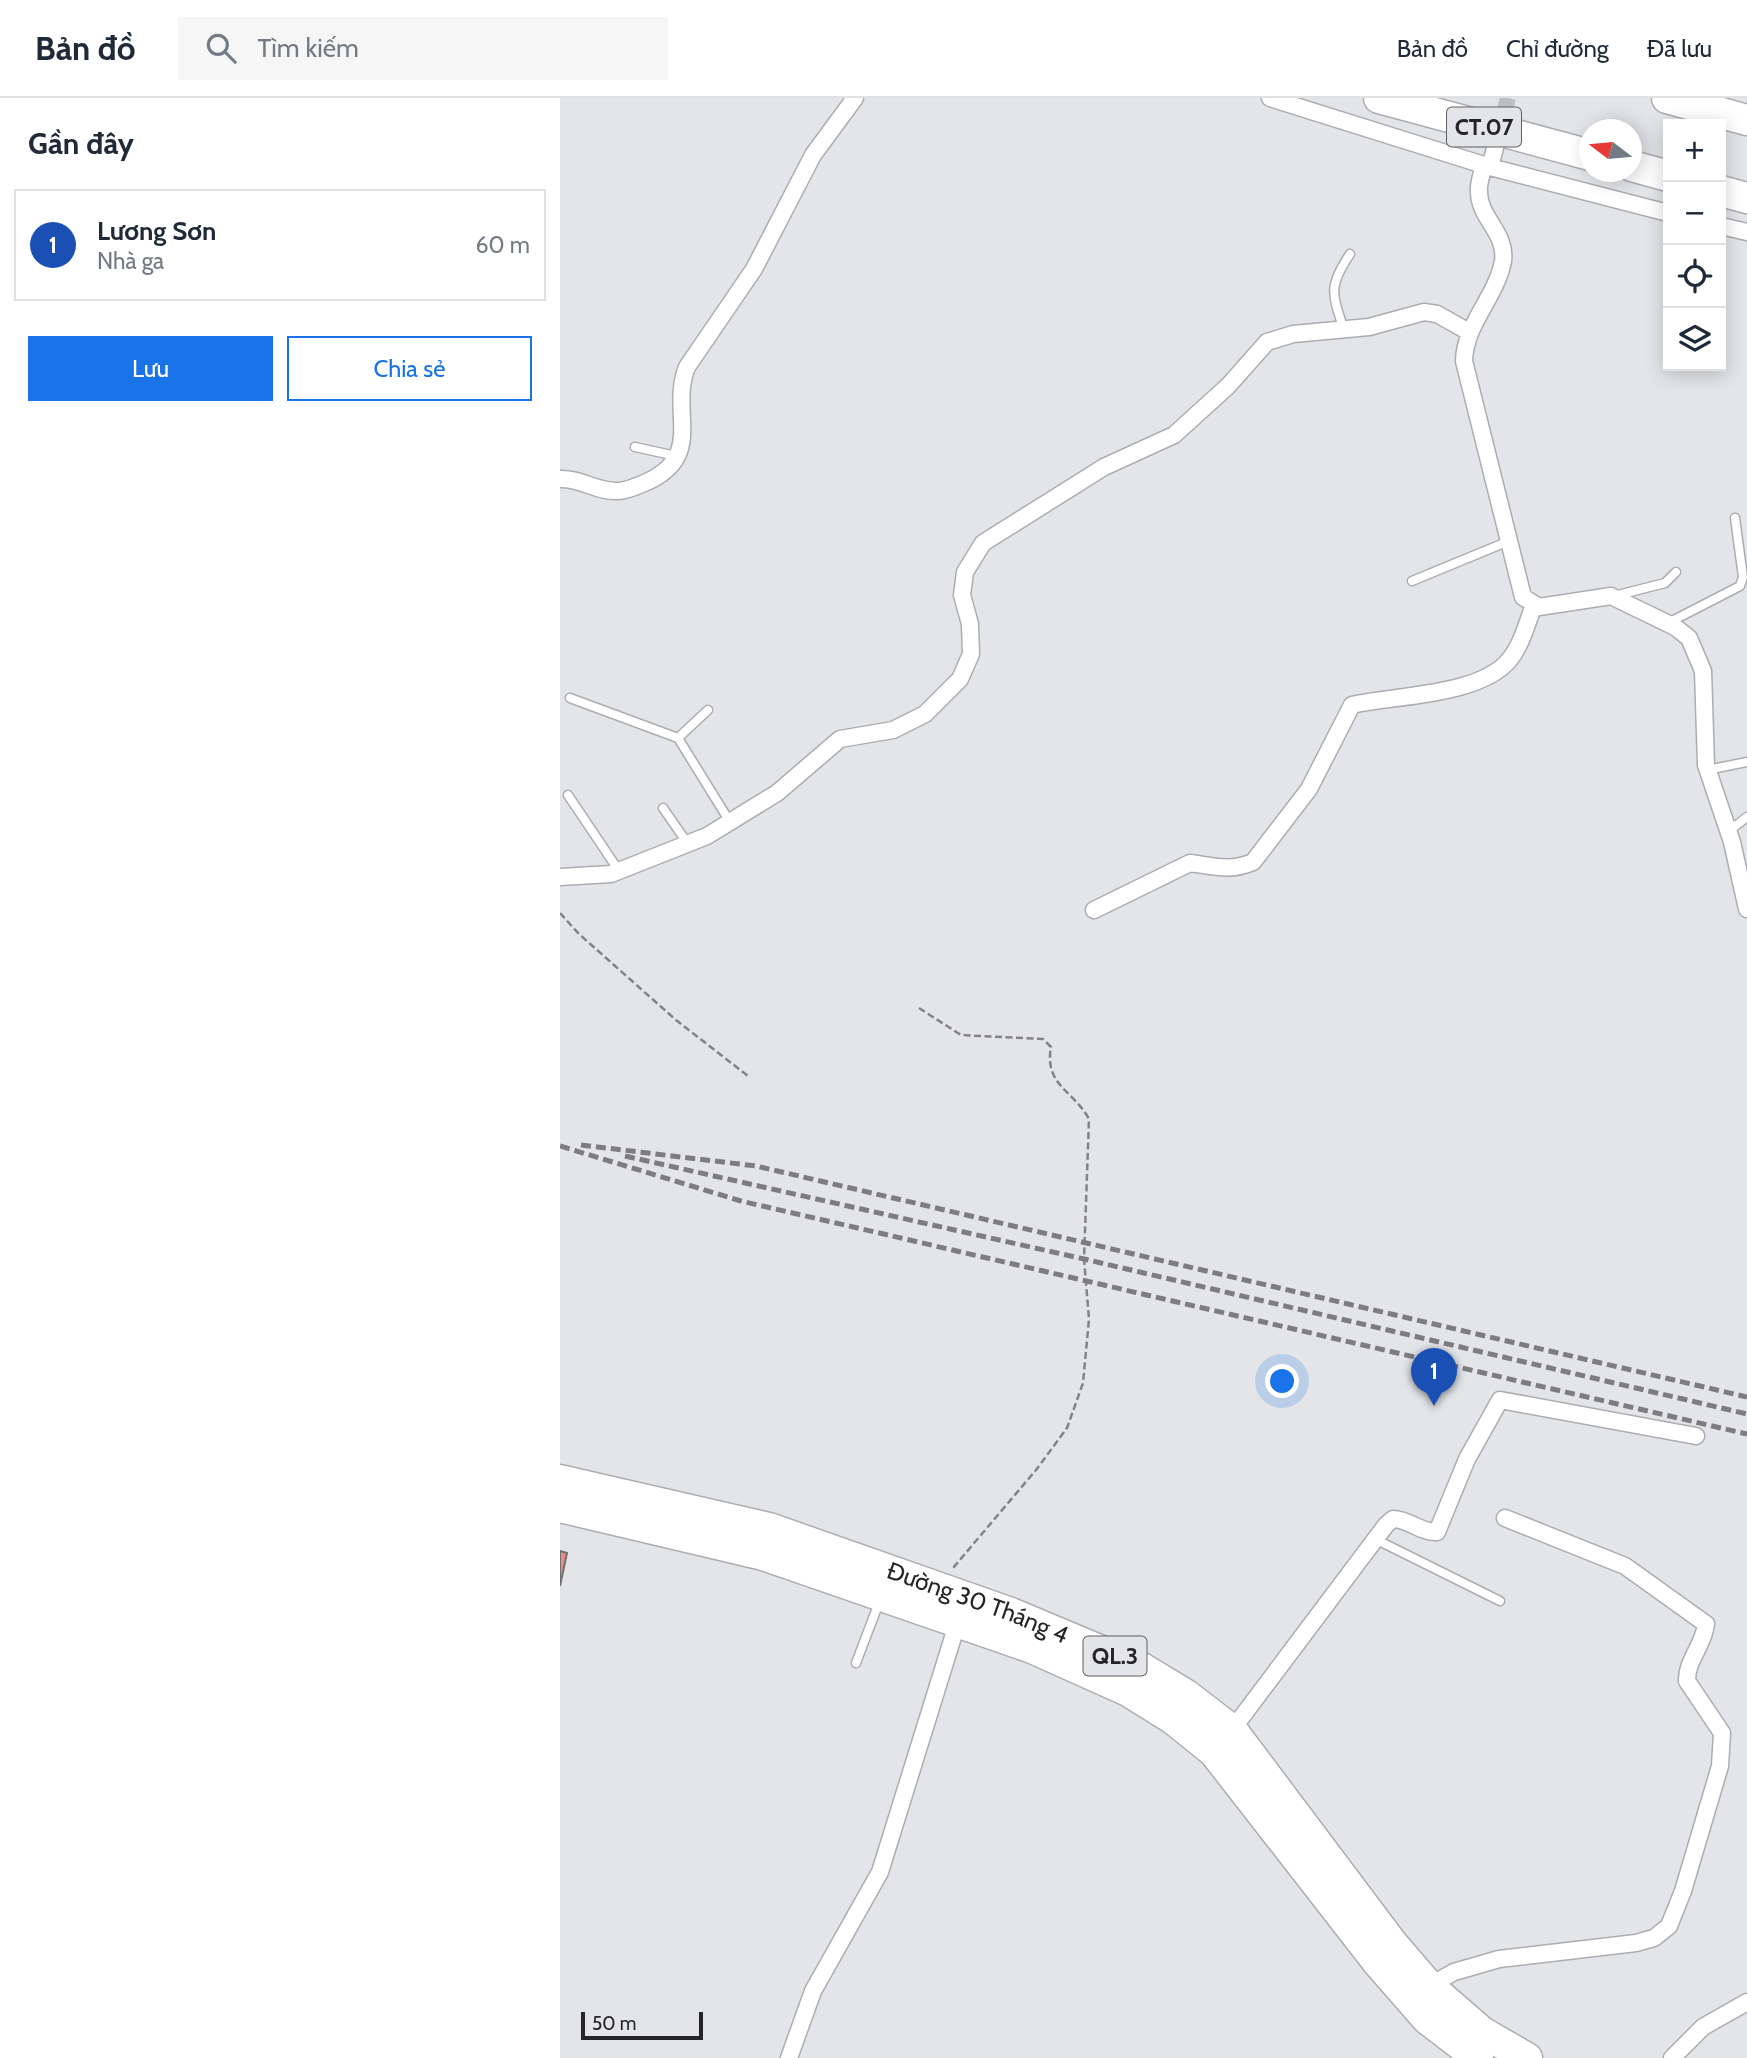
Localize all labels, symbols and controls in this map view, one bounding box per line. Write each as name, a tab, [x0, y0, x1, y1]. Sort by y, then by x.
search box	[178, 17, 668, 80]
text: Bản đồ	[35, 28, 136, 68]
icon: search	[202, 29, 240, 67]
text: Tìm kiếm	[258, 32, 359, 64]
text: Bản đồ	[1397, 34, 1468, 63]
text: Chỉ đường	[1506, 34, 1609, 63]
text: Đã lưu	[1647, 34, 1712, 63]
road number: CT.07	[1447, 108, 1521, 146]
north arrow	[1579, 119, 1642, 182]
map controls	[1663, 119, 1726, 371]
button: +	[1663, 119, 1726, 182]
text: Gần đây	[28, 125, 134, 162]
button: −	[1663, 182, 1726, 245]
text: Lương Sơn	[97, 215, 216, 247]
text: 1	[49, 231, 57, 259]
text: 60 m	[476, 231, 530, 259]
button: locate	[1663, 245, 1726, 308]
text: Nhà ga	[97, 247, 164, 275]
button: layers	[1663, 308, 1726, 371]
button: Lưu	[28, 336, 273, 401]
button: Chia sẻ	[287, 336, 532, 401]
pin: 1	[1411, 1348, 1457, 1406]
your location	[1265, 1364, 1299, 1398]
street label: Đường 30 Tháng 4	[883, 1556, 1073, 1649]
road number: QL.3	[1084, 1637, 1146, 1676]
scale bar	[581, 2009, 704, 2041]
text: 50 m	[592, 2012, 636, 2035]

